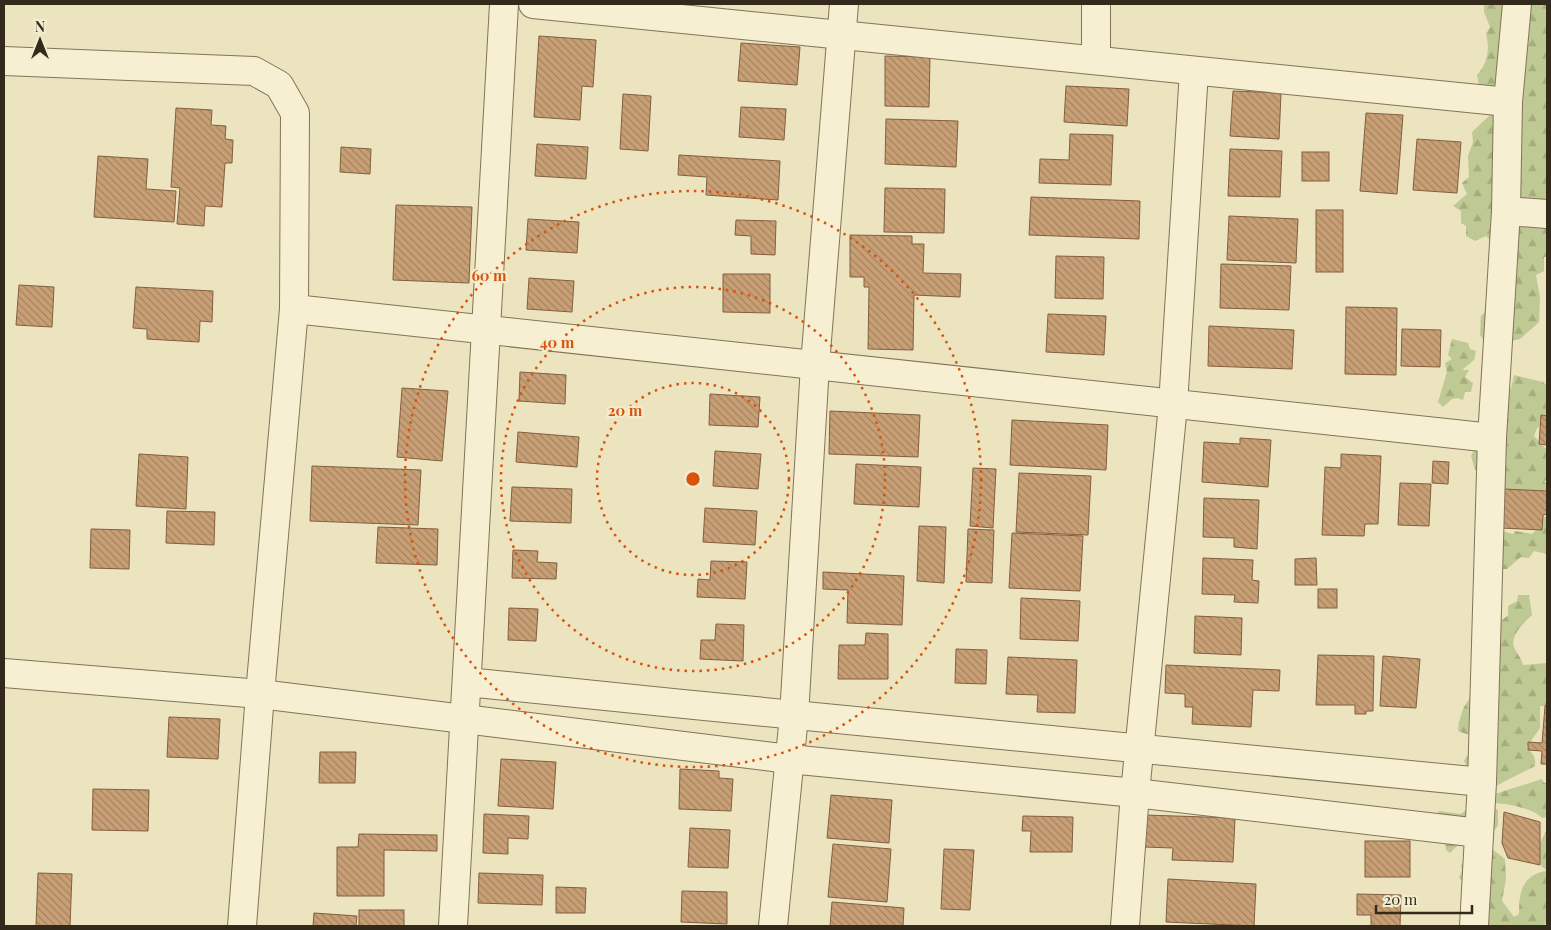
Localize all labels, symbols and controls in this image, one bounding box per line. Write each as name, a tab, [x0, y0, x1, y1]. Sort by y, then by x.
north arrow	[15, 15, 65, 65]
text: N	[35, 17, 45, 36]
text: 60 m	[471, 265, 507, 285]
text: 40 m	[540, 332, 575, 352]
text: 20 m	[608, 400, 643, 420]
centre of rings	[684, 470, 702, 488]
scale bar	[1376, 882, 1472, 914]
text: 20 m	[1384, 889, 1418, 909]

